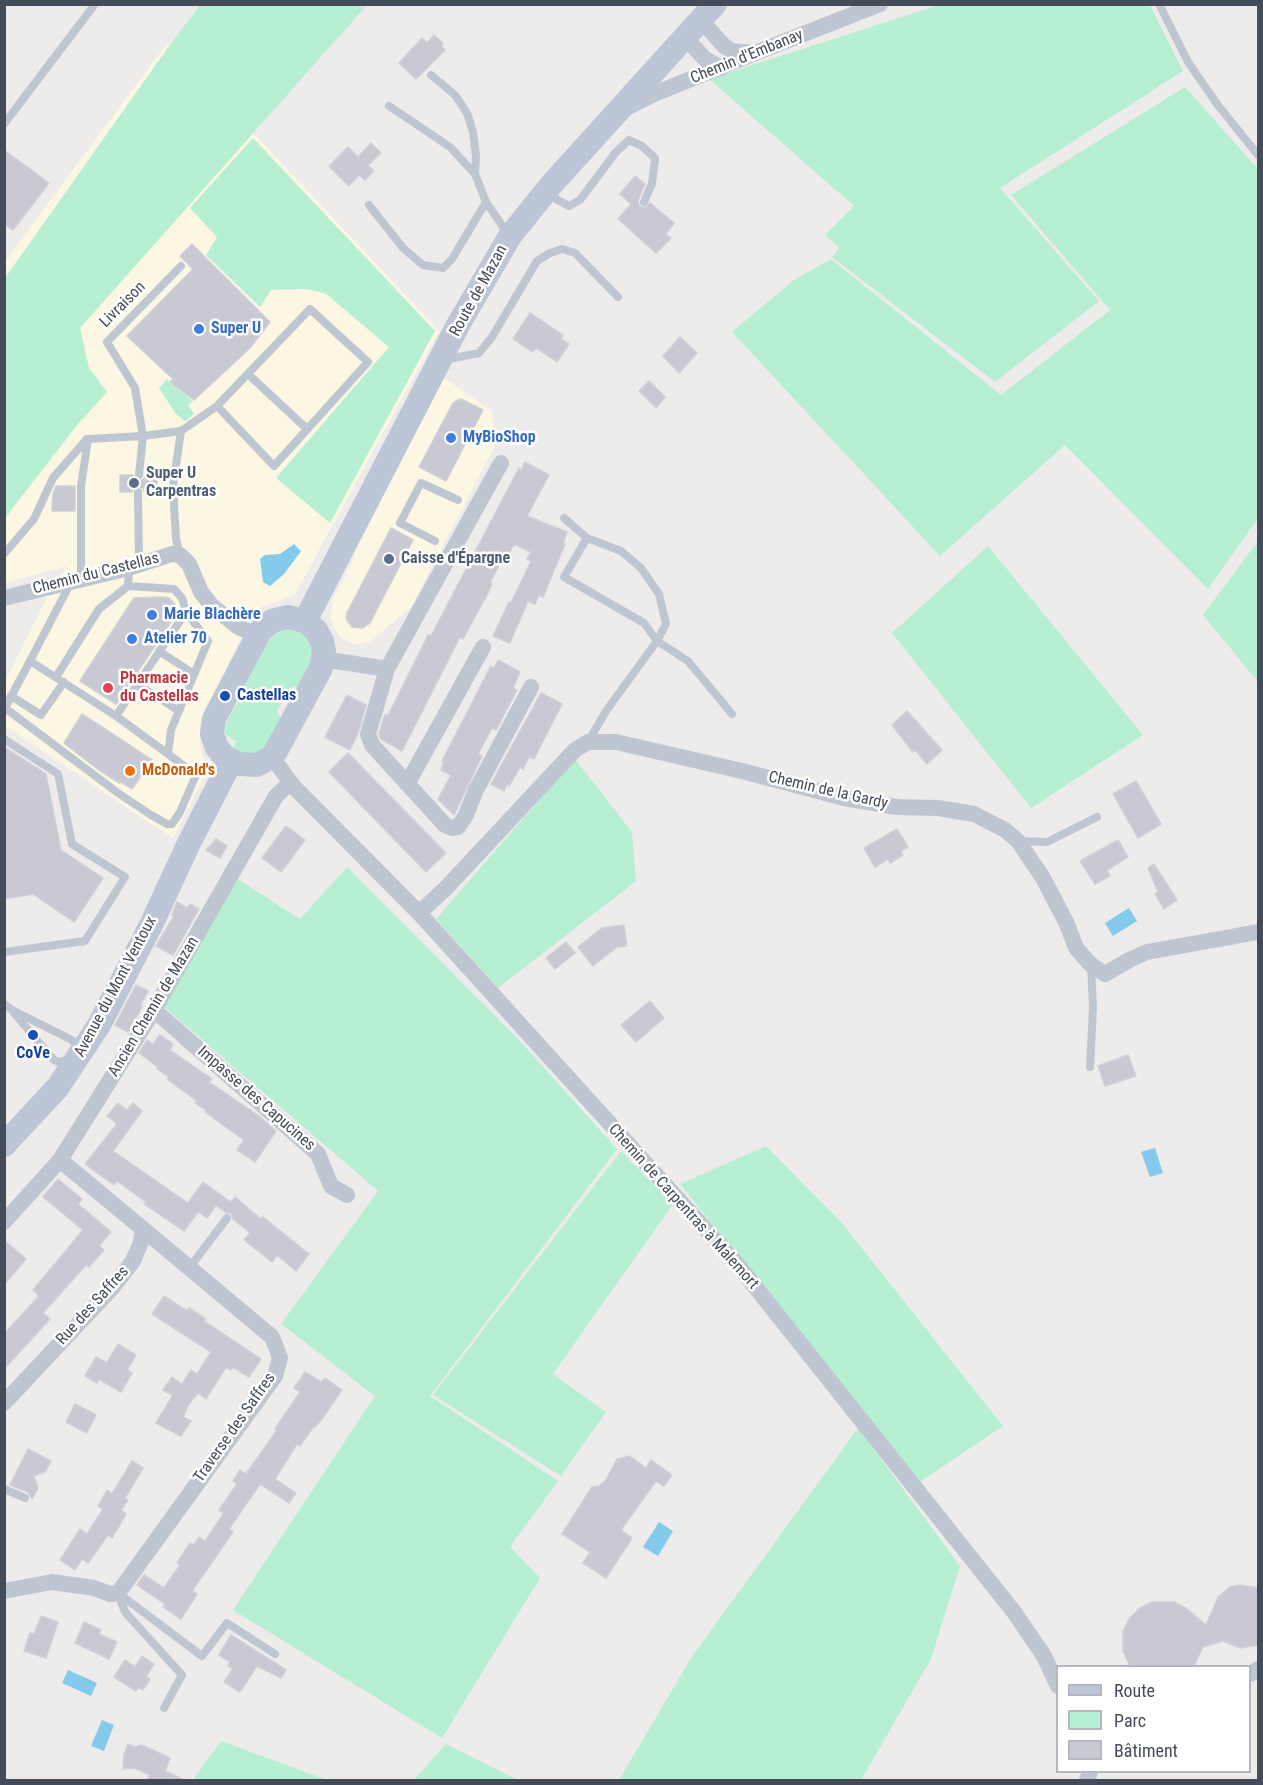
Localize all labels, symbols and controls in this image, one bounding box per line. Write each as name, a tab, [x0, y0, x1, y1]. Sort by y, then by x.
street label: Chemin d'Embanay	[688, 26, 806, 88]
street label: Route de Mazan	[446, 242, 512, 340]
street label: Livraison	[96, 278, 150, 332]
place label: Super U	[211, 319, 261, 339]
marker: Super U	[192, 322, 206, 336]
place label: MyBioShop	[463, 428, 536, 448]
marker: MyBioShop	[444, 431, 458, 445]
place label: Super U Carpentras	[146, 464, 216, 502]
marker: Super U Carpentras	[127, 476, 141, 490]
street label: Chemin du Castellas	[31, 549, 161, 599]
place label: Caisse d'Épargne	[401, 549, 510, 569]
marker: Caisse d'Épargne	[382, 552, 396, 566]
place label: Marie Blachère	[164, 605, 261, 625]
marker: Marie Blachère	[145, 608, 159, 622]
place label: Atelier 70	[144, 629, 207, 649]
marker: Atelier 70	[125, 632, 139, 646]
place label: Pharmacie du Castellas	[120, 669, 199, 707]
marker: Pharmacie du Castellas	[101, 681, 115, 695]
place label: Castellas	[237, 686, 296, 706]
marker: Castellas	[218, 689, 232, 703]
place label: McDonald's	[142, 761, 215, 781]
marker: McDonald's	[123, 764, 137, 778]
street label: Chemin de la Gardy	[766, 768, 890, 814]
street label: Avenue du Mont Ventoux	[71, 913, 161, 1061]
street label: Ancien Chemin de Mazan	[105, 934, 203, 1080]
marker: CoVe	[26, 1028, 40, 1042]
street label: Impasse des Capucines	[193, 1043, 319, 1155]
place label: CoVe	[16, 1044, 50, 1064]
street label: Chemin de Carpentras à Malemort	[604, 1120, 762, 1294]
street label: Rue des Saffres	[53, 1263, 133, 1349]
street label: Traverse des Saffres	[190, 1369, 280, 1487]
legend	[1056, 1665, 1251, 1773]
text: Route	[1114, 1680, 1155, 1701]
text: Parc	[1114, 1710, 1146, 1731]
text: Bâtiment	[1114, 1740, 1178, 1761]

